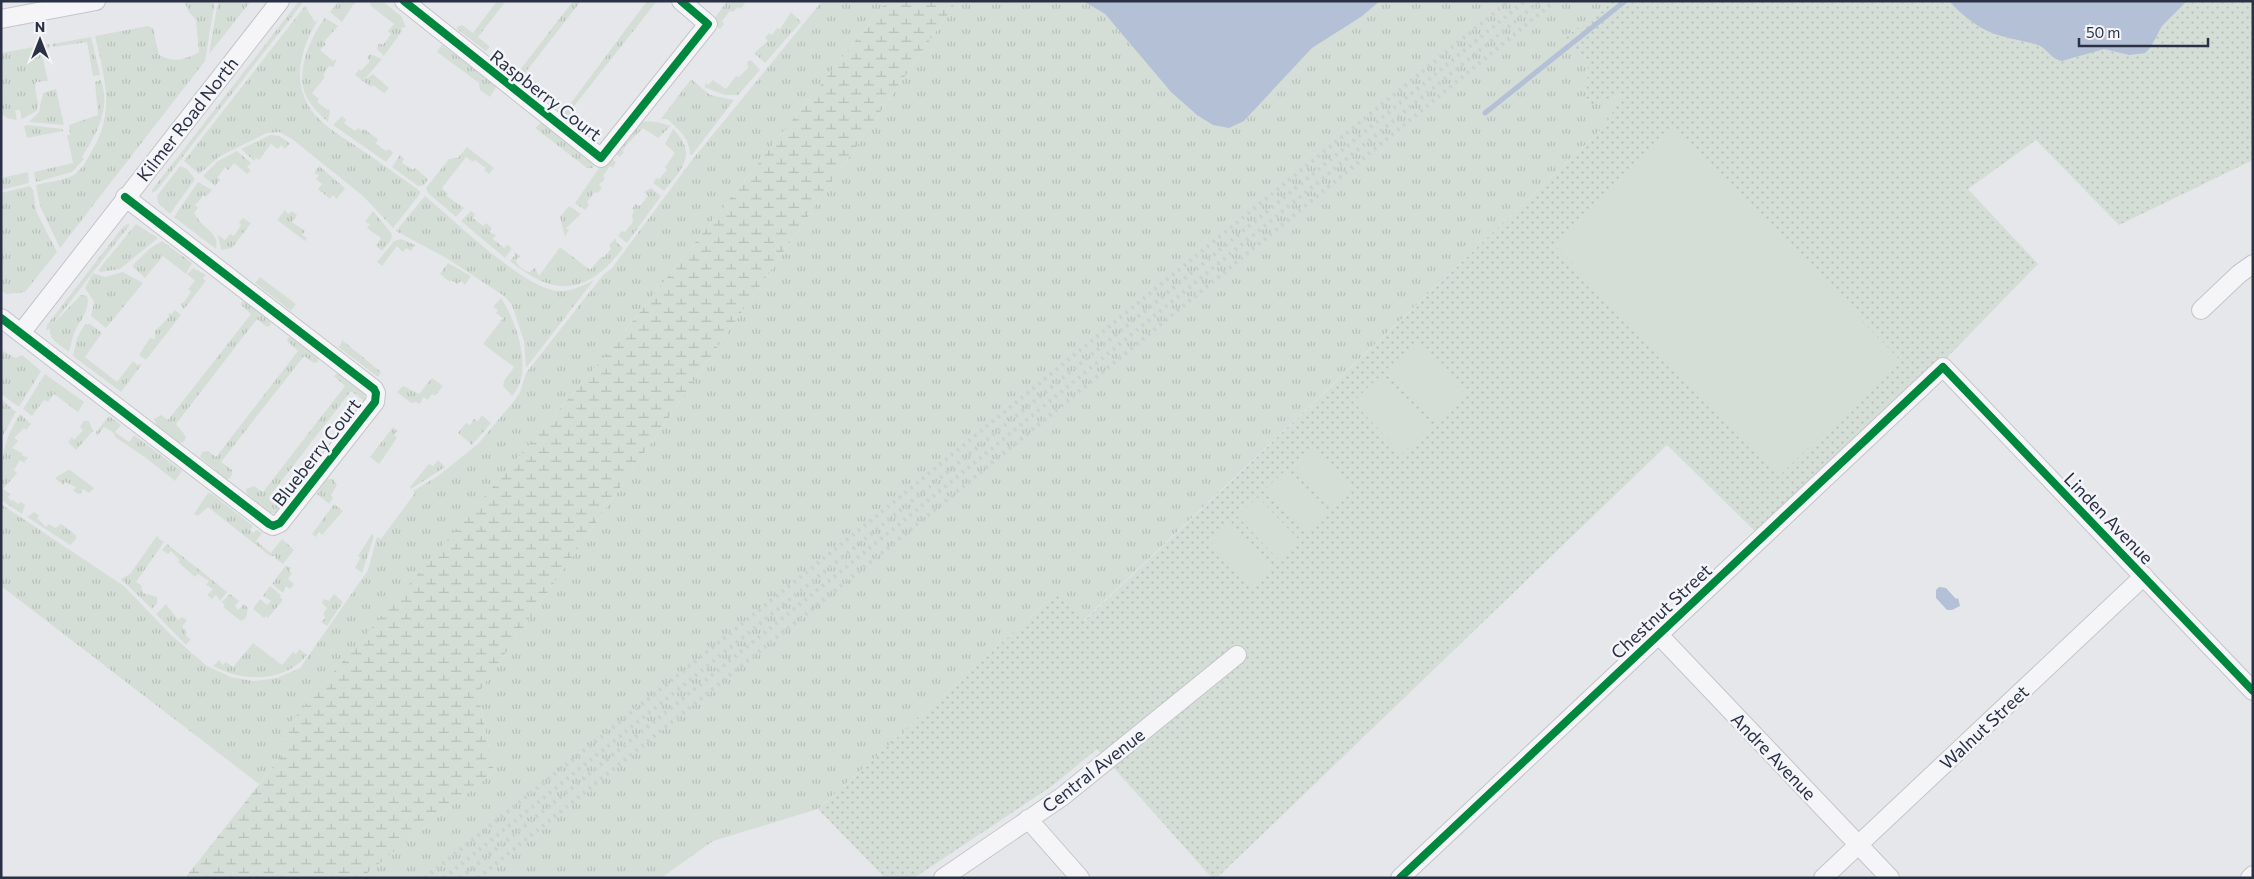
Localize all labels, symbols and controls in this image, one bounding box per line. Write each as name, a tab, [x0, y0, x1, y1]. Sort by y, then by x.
north arrow	[15, 15, 65, 65]
scale bar	[2079, 15, 2208, 47]
text: N	[35, 18, 45, 35]
text: 50 m	[2086, 23, 2120, 41]
street label: Raspberry Court	[486, 45, 606, 145]
street label: Kilmer Road North	[132, 52, 242, 186]
street label: Blueberry Court	[267, 394, 365, 510]
street label: Linden Avenue	[2060, 468, 2158, 568]
street label: Chestnut Street	[1606, 559, 1716, 663]
street label: Walnut Street	[1935, 680, 2033, 774]
street label: Andre Avenue	[1727, 708, 1821, 804]
street label: Central Avenue	[1037, 723, 1149, 817]

